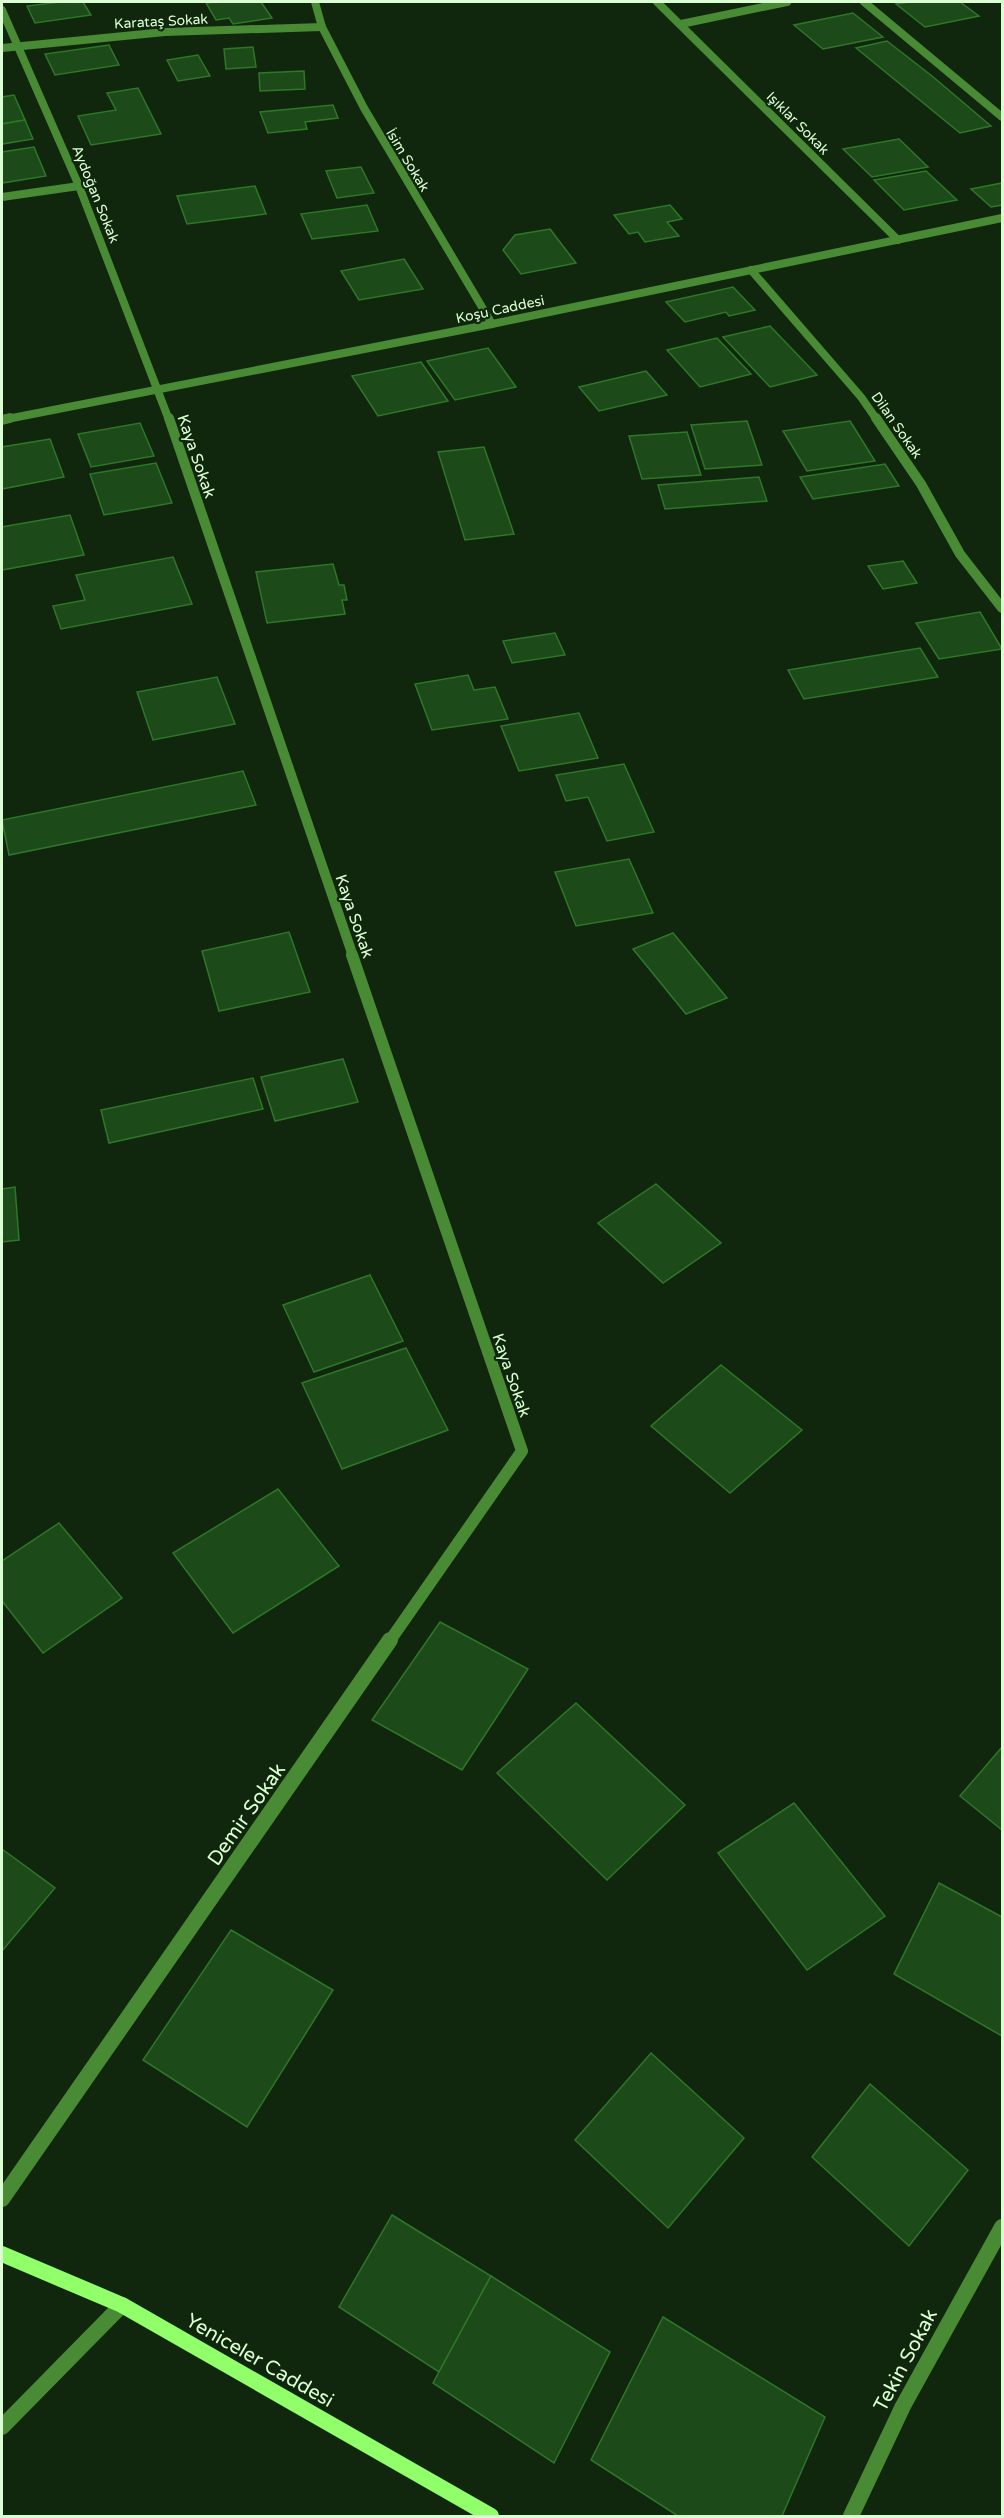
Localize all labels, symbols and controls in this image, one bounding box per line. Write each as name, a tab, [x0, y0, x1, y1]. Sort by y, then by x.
street label: Karataş Sokak	[114, 11, 209, 32]
street label: Işıklar Sokak	[763, 88, 833, 159]
street label: İsim Sokak	[382, 126, 433, 195]
street label: Aydoğan Sokak	[68, 143, 123, 246]
street label: Koşu Caddesi	[454, 292, 546, 327]
street label: Dilan Sokak	[867, 389, 926, 462]
street label: Kaya Sokak	[172, 412, 220, 501]
street label: Kaya Sokak	[330, 872, 378, 961]
street label: Kaya Sokak	[487, 1331, 535, 1420]
street label: Demir Sokak	[203, 1759, 291, 1870]
street label: Tekin Sokak	[869, 2305, 943, 2416]
street label: Yeniceler Caddesi	[181, 2309, 338, 2413]

